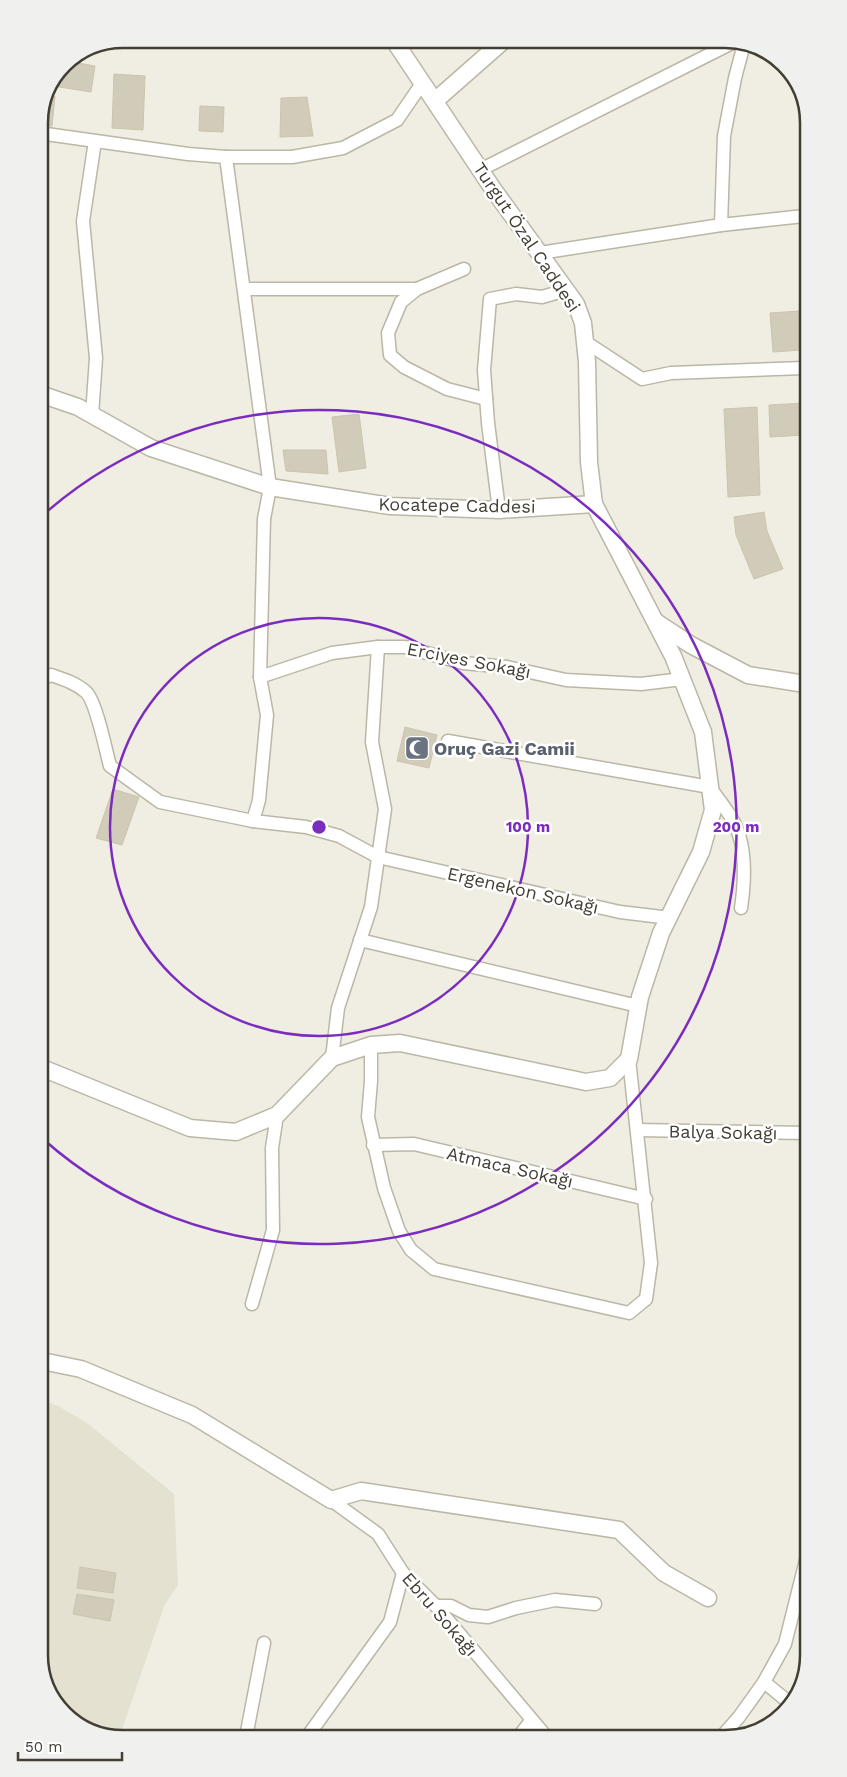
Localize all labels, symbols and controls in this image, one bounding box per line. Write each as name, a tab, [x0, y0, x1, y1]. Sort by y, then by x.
street label: Turgut Özal Caddesi	[469, 158, 585, 316]
street label: Kocatepe Caddesi	[378, 493, 536, 517]
street label: Erciyes Sokağı	[405, 638, 533, 682]
mosque icon: Oruç Gazi Camii	[404, 735, 430, 761]
place label: Oruç Gazi Camii	[434, 738, 575, 759]
centre of rings	[310, 818, 328, 836]
text: 100 m	[506, 818, 550, 836]
text: 200 m	[713, 818, 759, 836]
street label: Ergenekon Sokağı	[445, 862, 601, 918]
street label: Balya Sokağı	[668, 1121, 778, 1143]
street label: Atmaca Sokağı	[445, 1142, 575, 1192]
street label: Ebru Sokağı	[398, 1568, 482, 1660]
scale bar	[18, 1730, 121, 1762]
text: 50 m	[25, 1738, 62, 1756]

